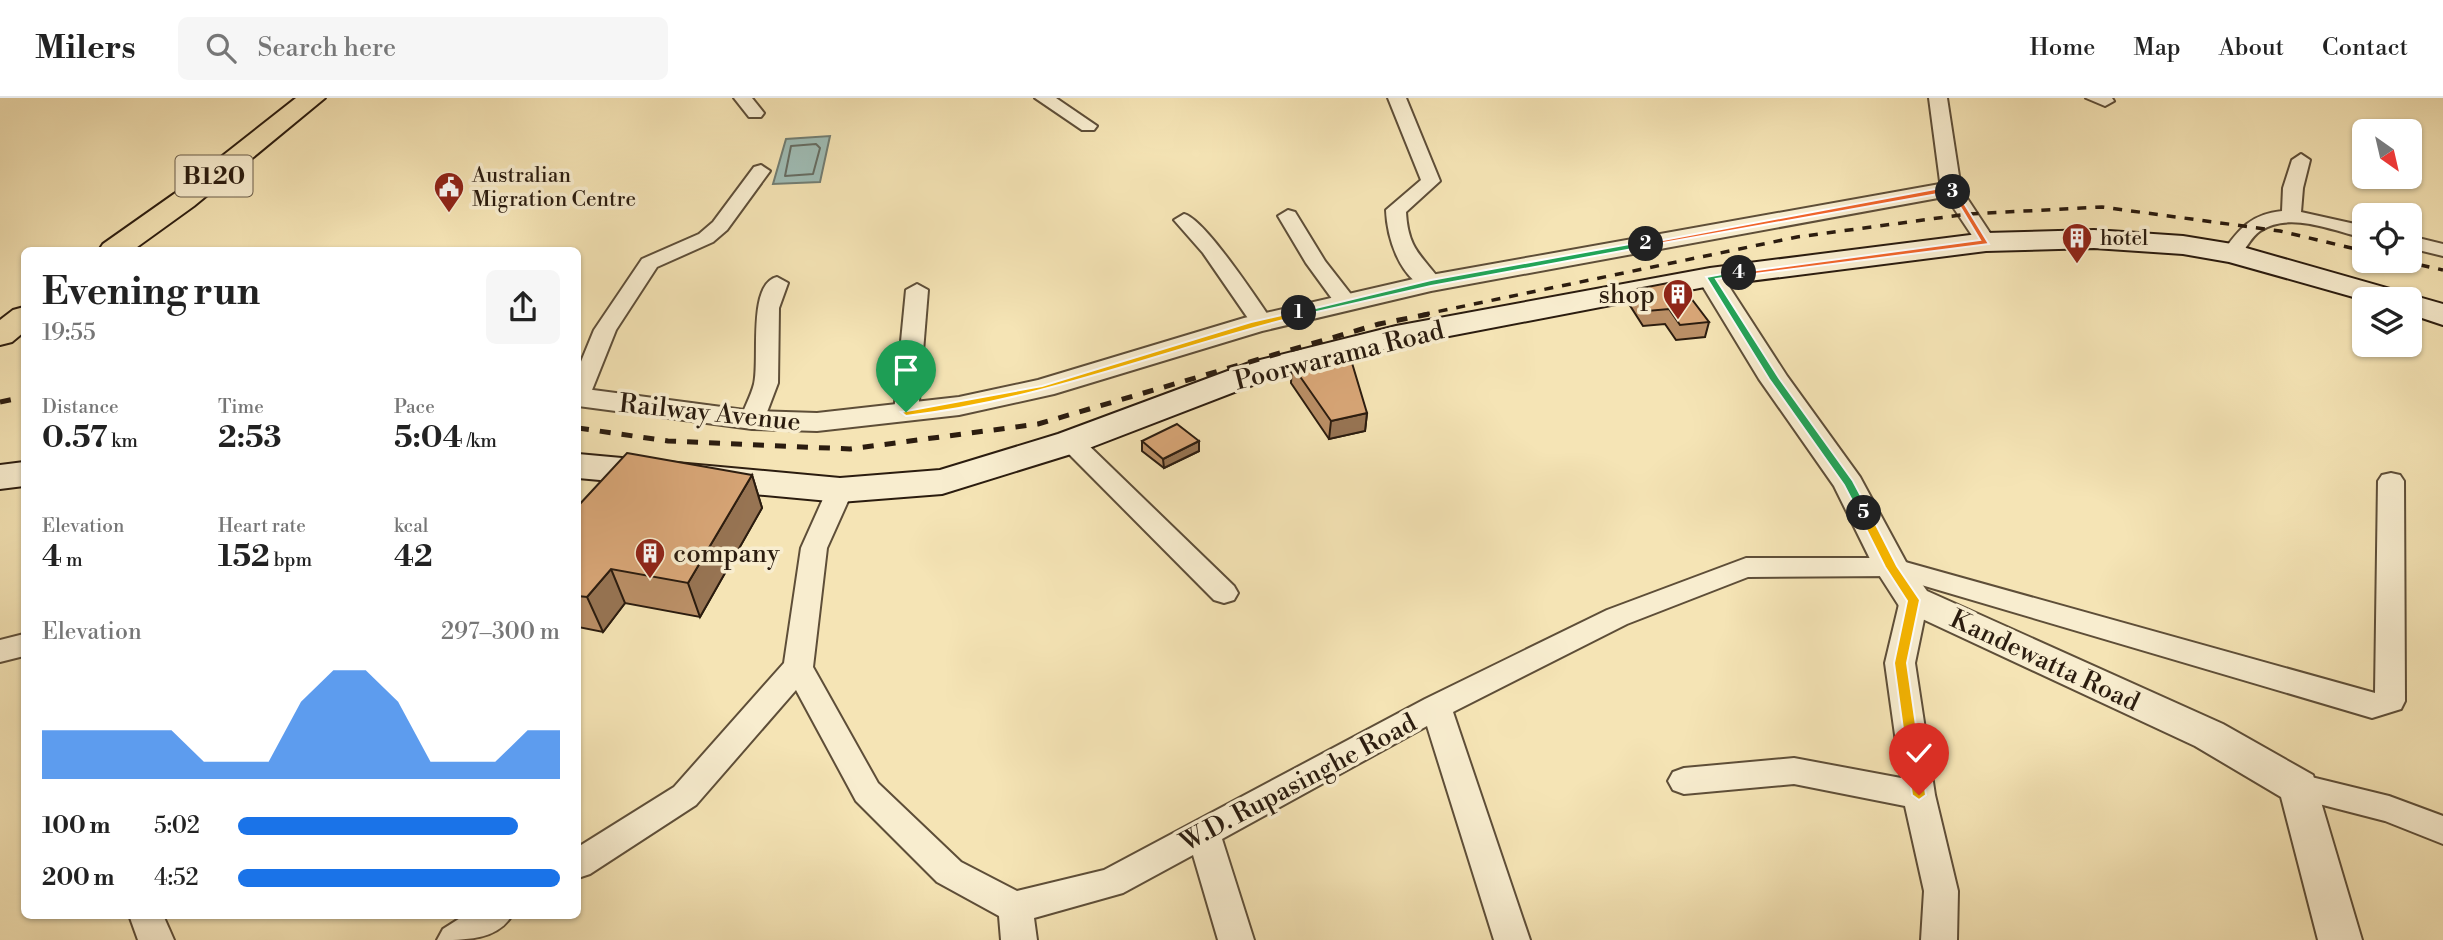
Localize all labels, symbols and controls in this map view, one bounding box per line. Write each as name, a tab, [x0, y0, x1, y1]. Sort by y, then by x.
search box	[178, 17, 668, 80]
text: Milers	[35, 28, 136, 69]
icon: search	[202, 29, 240, 67]
text: Search here	[258, 32, 396, 64]
text: Home	[2030, 33, 2095, 63]
text: Map	[2133, 33, 2181, 63]
text: About	[2219, 33, 2284, 63]
text: Contact	[2322, 33, 2408, 63]
north arrow	[2352, 119, 2422, 189]
map controls	[2352, 119, 2422, 357]
road number: B120	[176, 155, 252, 196]
place label: Australian Migration Centre	[471, 163, 636, 213]
public building icon: Australian Migration Centre	[432, 170, 466, 214]
pin: 3	[1936, 174, 1970, 210]
text: 3	[1947, 179, 1958, 203]
button: locate	[2352, 203, 2422, 273]
building icon: hotel	[2060, 221, 2094, 265]
pin: 2	[1628, 226, 1664, 262]
place label: hotel	[2100, 226, 2148, 252]
text: 2	[1640, 231, 1651, 255]
pin: 4	[1722, 256, 1756, 290]
text: 4	[1732, 260, 1745, 284]
text: Evening run	[42, 269, 260, 316]
button: share	[486, 270, 560, 344]
building icon: shop	[1661, 277, 1695, 321]
place label: shop	[1598, 279, 1655, 311]
button: layers	[2352, 287, 2422, 357]
pin: 1	[1282, 296, 1316, 330]
text: 1	[1294, 300, 1303, 324]
street label: Poorwarama Road	[1231, 314, 1447, 397]
text: 19:55	[42, 319, 96, 347]
pin	[876, 340, 936, 412]
icon: arrive	[887, 351, 925, 389]
street label: Railway Avenue	[617, 388, 802, 438]
text: Distance	[42, 395, 119, 419]
text: Time	[218, 395, 264, 419]
text: Pace	[394, 395, 435, 419]
text: 0.57	[42, 419, 107, 457]
text: 2:53	[218, 419, 282, 457]
text: 5:04	[394, 419, 463, 457]
text: km	[107, 429, 138, 453]
text: /km	[463, 429, 497, 453]
pin: 5	[1846, 496, 1882, 530]
text: 5	[1858, 500, 1869, 524]
text: Elevation	[42, 514, 124, 538]
text: Heart rate	[218, 514, 306, 538]
text: kcal	[394, 514, 428, 538]
building icon: company	[633, 536, 667, 580]
text: 4	[42, 538, 62, 576]
text: 152	[218, 538, 270, 576]
text: 42	[394, 538, 433, 576]
place label: company	[673, 538, 780, 570]
text: m	[62, 548, 83, 572]
text: bpm	[270, 548, 312, 572]
street label: Kandewatta Road	[1945, 603, 2145, 719]
text: Elevation	[42, 618, 142, 646]
text: 297–300 m	[441, 618, 560, 646]
street label: W.D. Rupasinghe Road	[1174, 707, 1422, 859]
pin	[1889, 723, 1949, 795]
icon: check	[1900, 734, 1938, 772]
text: 100 m	[42, 812, 110, 840]
text: 5:02	[154, 812, 200, 840]
text: 200 m	[42, 864, 114, 892]
text: 4:52	[154, 864, 199, 892]

